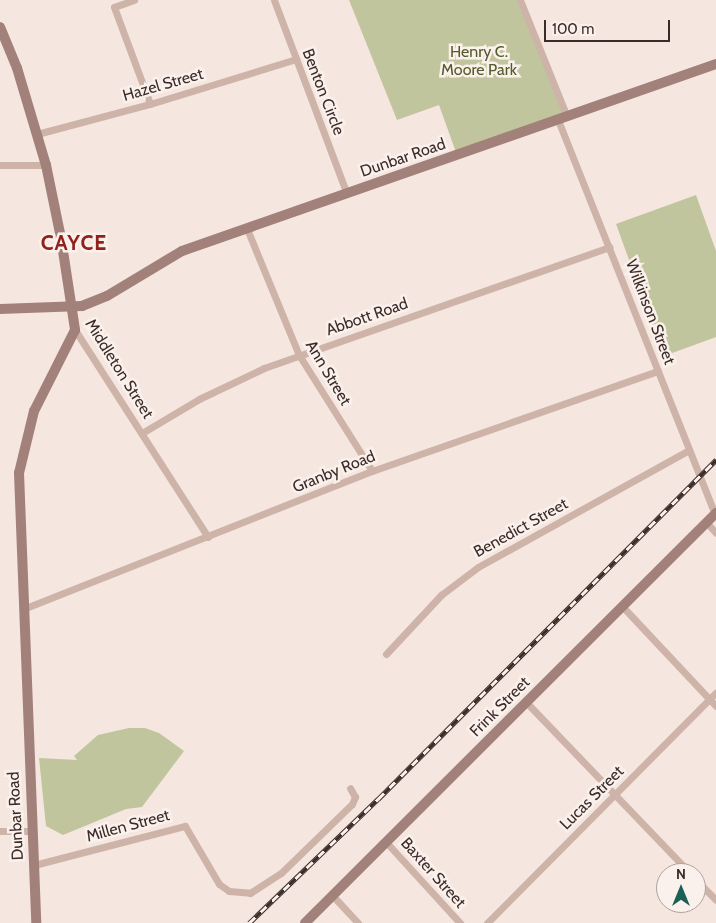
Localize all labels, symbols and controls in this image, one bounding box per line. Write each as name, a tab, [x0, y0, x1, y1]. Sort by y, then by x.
scale bar	[546, 10, 672, 42]
text: 100 m	[552, 20, 594, 38]
park label: Henry C. Moore Park	[441, 42, 517, 80]
street label: Benton Circle	[298, 46, 348, 138]
street label: Hazel Street	[121, 64, 205, 106]
street label: Dunbar Road	[358, 134, 448, 182]
district label: CAYCE	[40, 230, 108, 256]
street label: Wilkinson Street	[621, 257, 679, 367]
street label: Abbott Road	[324, 294, 410, 340]
street label: Middleton Street	[81, 316, 157, 422]
street label: Ann Street	[301, 337, 355, 409]
street label: Granby Road	[290, 447, 378, 497]
street label: Benedict Street	[471, 494, 571, 562]
street label: Frink Street	[466, 673, 534, 741]
street label: Lucas Street	[556, 762, 628, 834]
street label: Dunbar Road	[4, 771, 28, 861]
street label: Millen Street	[84, 806, 172, 846]
street label: Baxter Street	[396, 834, 470, 912]
north arrow	[656, 863, 706, 913]
text: N	[676, 865, 686, 883]

